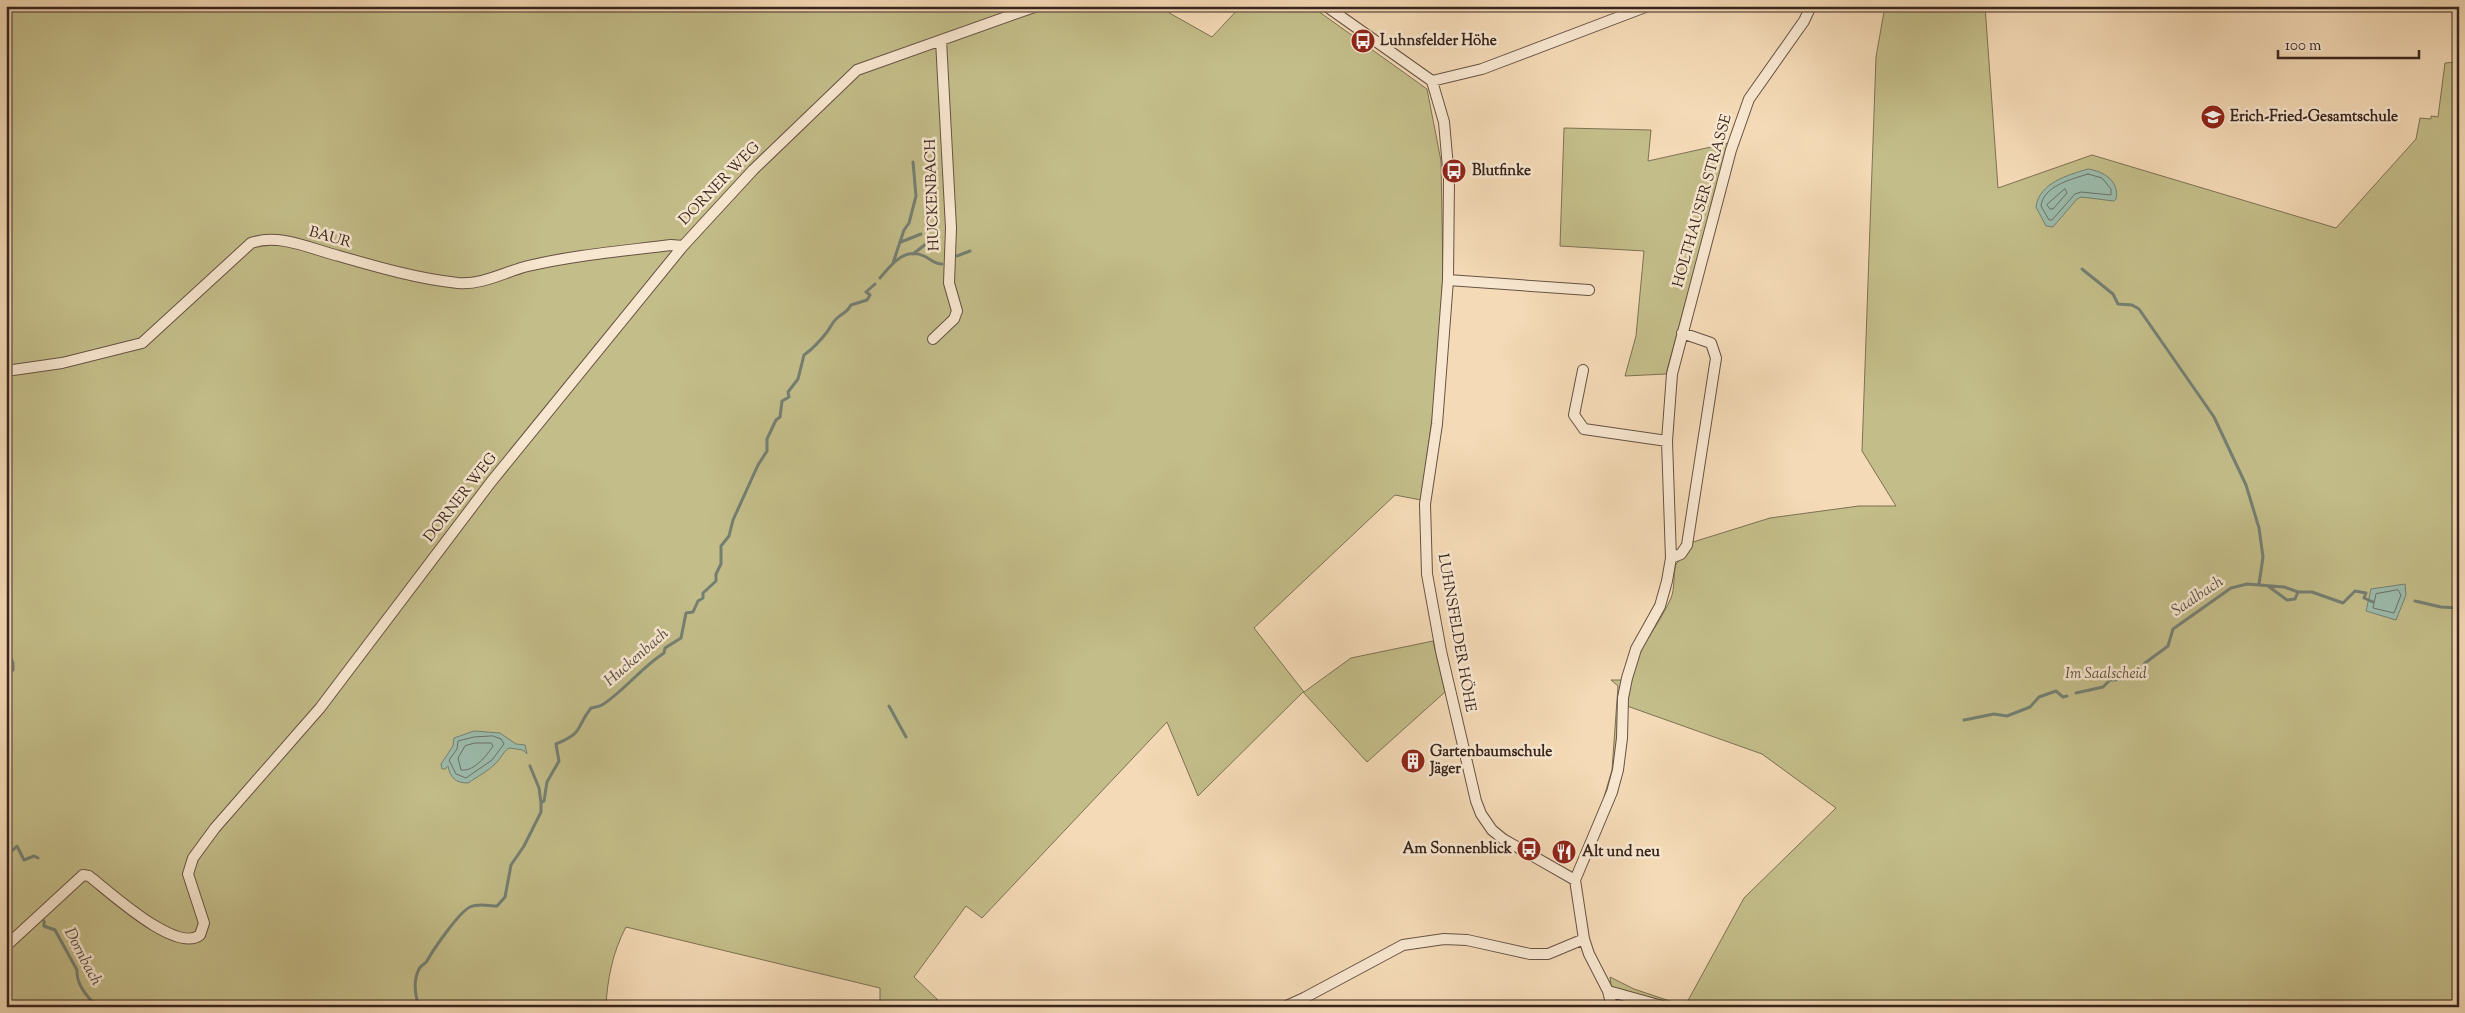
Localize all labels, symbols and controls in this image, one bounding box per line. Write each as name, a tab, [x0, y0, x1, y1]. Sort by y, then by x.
bus stop icon: Luhnsfelder Höhe	[1350, 28, 1376, 54]
scale bar	[2278, 28, 2419, 60]
place label: Luhnsfelder Höhe	[1380, 31, 1497, 52]
text: 100 m	[2285, 36, 2322, 57]
school or university icon: Erich-Fried-Gesamtschule	[2200, 104, 2226, 130]
place label: Erich-Fried-Gesamtschule	[2230, 107, 2398, 128]
street label: HOLTHAUSER STRASSE	[1668, 112, 1738, 290]
street label: DORNER WEG	[675, 138, 765, 230]
street label: HUCKENBACH	[921, 138, 945, 252]
bus stop icon: Blutfinke	[1441, 158, 1467, 184]
place label: Blutfinke	[1472, 161, 1531, 182]
street label: BAUR	[306, 222, 354, 254]
street label: DORNER WEG	[419, 449, 503, 547]
street label: LUHNSFELDER HÖHE	[1432, 552, 1481, 714]
water label: Saalbach	[2167, 571, 2229, 623]
water label: Huckenbach	[600, 623, 675, 693]
park label: Im Saalscheid	[2065, 664, 2147, 685]
place label: Gartenbaumschule Jäger	[1429, 742, 1552, 780]
building icon: Gartenbaumschule Jäger	[1400, 748, 1426, 774]
bus stop icon: Am Sonnenblick	[1516, 836, 1542, 862]
place label: Am Sonnenblick	[1402, 839, 1513, 860]
restaurant icon: Alt und neu	[1551, 839, 1577, 865]
place label: Alt und neu	[1582, 842, 1660, 863]
water label: Dornbach	[57, 924, 107, 990]

